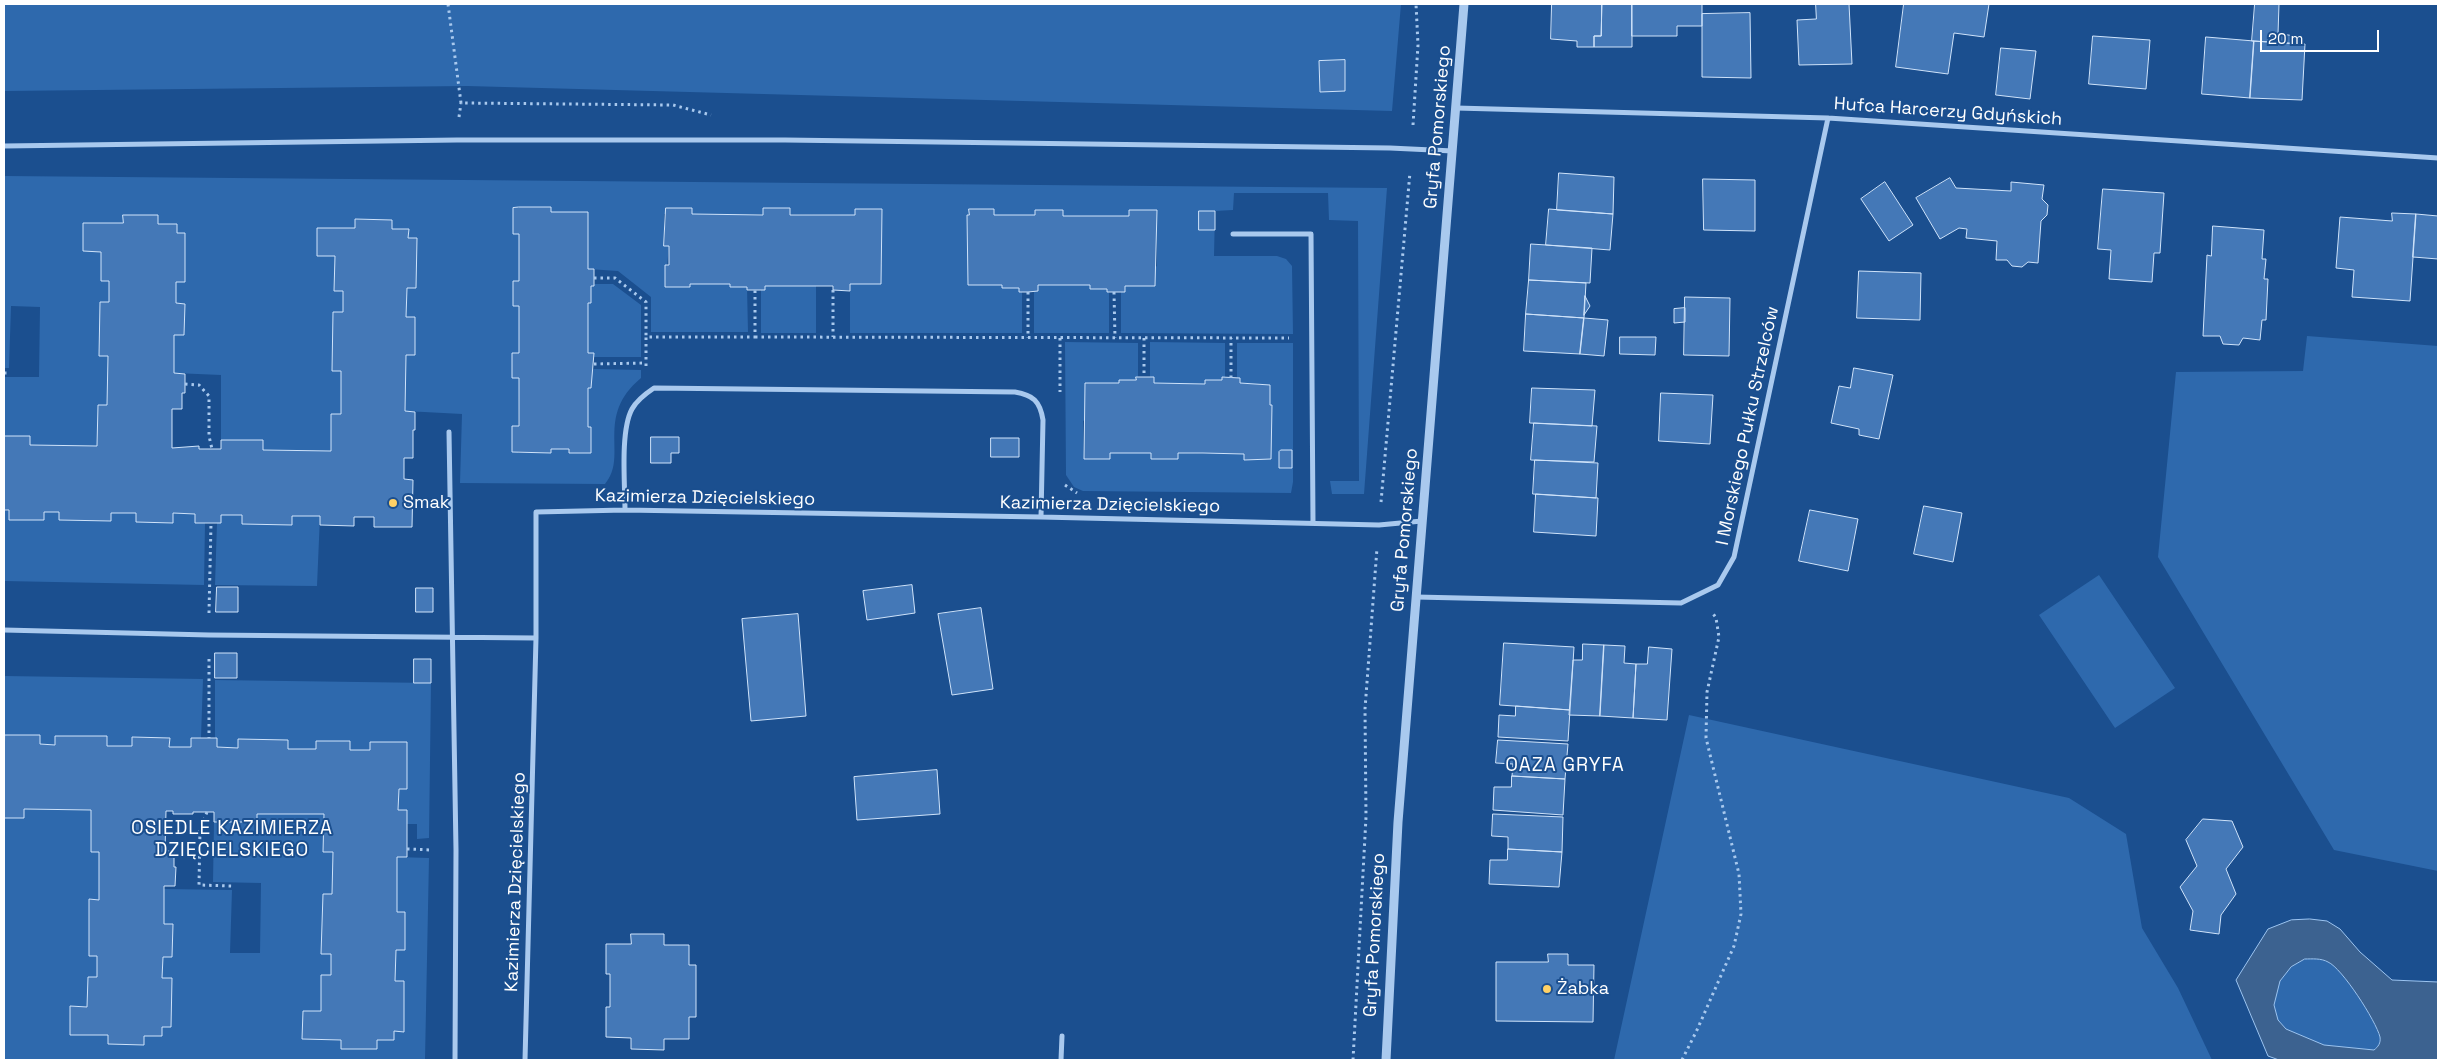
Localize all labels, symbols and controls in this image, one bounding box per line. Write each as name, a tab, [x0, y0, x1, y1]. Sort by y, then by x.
scale bar	[2262, 20, 2381, 52]
text: 20 m	[2268, 29, 2303, 48]
street label: Gryfa Pomorskiego	[1420, 44, 1456, 210]
street label: Hufca Harcerzy Gdyńskich	[1833, 93, 2063, 131]
street label: I Morskiego Pułku Strzelców	[1712, 304, 1784, 548]
street label: Gryfa Pomorskiego	[1387, 447, 1423, 613]
street label: Kazimierza Dzięcielskiego	[595, 485, 815, 511]
place label: Smak	[403, 492, 450, 514]
street label: Kazimierza Dzięcielskiego	[1000, 492, 1220, 518]
marker: Smak	[387, 497, 399, 509]
district label: OAZA GRYFA	[1504, 755, 1626, 777]
street label: Kazimierza Dzięcielskiego	[501, 772, 531, 992]
district label: OSIEDLE KAZIMIERZA DZIĘCIELSKIEGO	[129, 818, 335, 862]
street label: Gryfa Pomorskiego	[1360, 852, 1390, 1018]
place label: Żabka	[1557, 978, 1609, 1000]
marker: Żabka	[1541, 983, 1553, 995]

